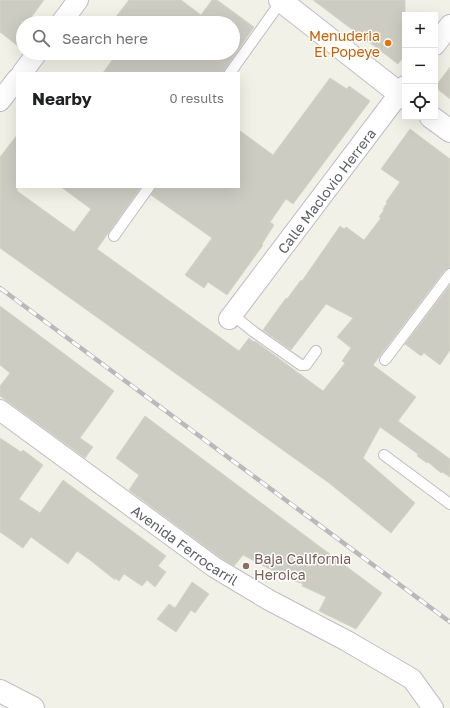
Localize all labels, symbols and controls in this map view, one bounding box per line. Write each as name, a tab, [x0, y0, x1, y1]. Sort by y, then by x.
map controls	[402, 12, 438, 120]
button: +	[402, 12, 438, 48]
search box	[16, 16, 240, 60]
icon: search	[30, 27, 52, 49]
place label: Menuderia El Popeye	[309, 27, 380, 60]
text: Search here	[62, 29, 148, 47]
marker: Menuderia El Popeye	[383, 38, 393, 48]
button: −	[402, 48, 438, 84]
button: locate	[402, 84, 438, 120]
text: Nearby	[32, 88, 92, 109]
text: 0 results	[169, 90, 224, 106]
street label: Calle Maclovio Herrera	[273, 125, 379, 256]
street label: Avenida Ferrocarril	[128, 501, 242, 588]
place label: Baja California Heroica	[254, 550, 351, 583]
marker: Baja California Heroica	[241, 561, 251, 571]

